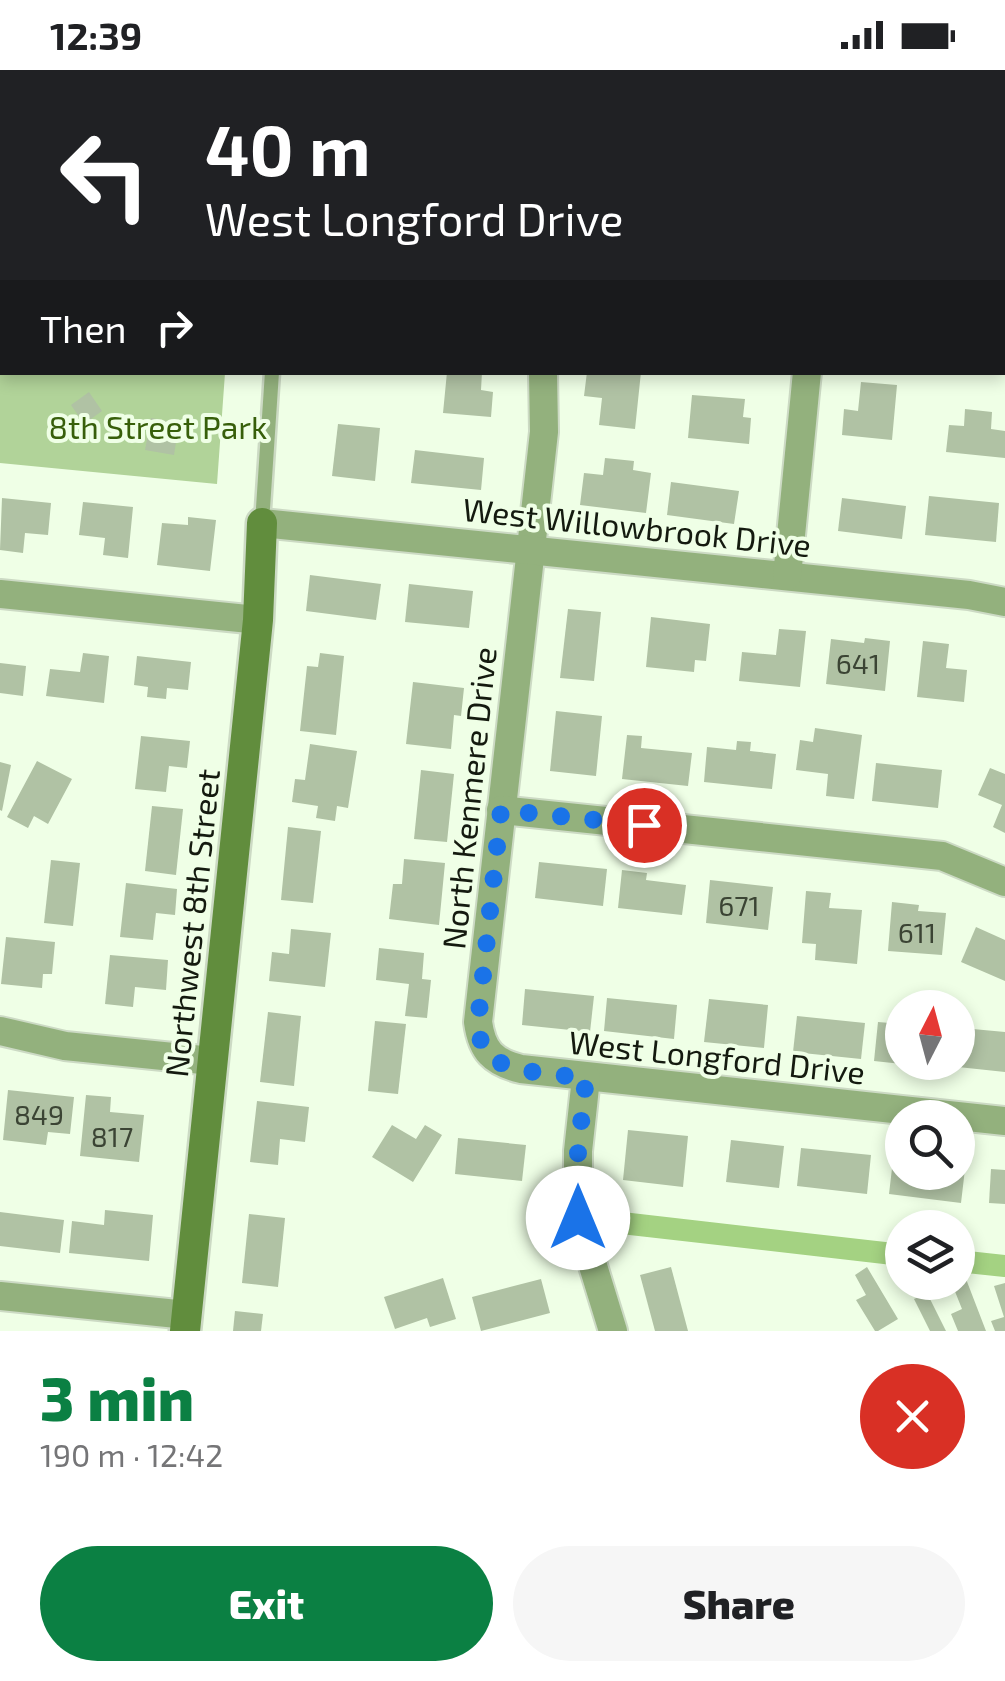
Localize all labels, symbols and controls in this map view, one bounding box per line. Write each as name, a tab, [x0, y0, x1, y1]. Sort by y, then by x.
text: 12:39	[50, 12, 142, 58]
text: 40 m	[205, 106, 371, 190]
icon: left	[40, 110, 170, 240]
text: West Longford Drive	[205, 191, 623, 245]
icon: right	[147, 300, 202, 355]
text: Then	[40, 305, 127, 351]
park label: 8th Street Park	[49, 407, 267, 445]
street label: West Willowbrook Drive	[461, 489, 813, 563]
street label: North Kenmere Drive	[433, 645, 503, 951]
house number: 641	[836, 646, 880, 680]
street label: Northwest 8th Street	[156, 767, 226, 1079]
pin	[602, 783, 687, 868]
icon: arrive	[617, 798, 672, 853]
house number: 671	[718, 888, 760, 922]
house number: 611	[898, 915, 936, 949]
north arrow	[885, 990, 975, 1080]
map controls	[885, 990, 975, 1300]
street label: West Longford Drive	[567, 1022, 867, 1090]
house number: 849	[14, 1097, 64, 1131]
button: search	[885, 1100, 975, 1190]
house number: 817	[91, 1119, 133, 1153]
position arrow	[526, 1166, 630, 1270]
button: layers	[885, 1210, 975, 1300]
text: 3 min	[40, 1361, 194, 1433]
button: close	[860, 1364, 965, 1469]
text: 190 m · 12:42	[40, 1435, 223, 1473]
button: Exit	[40, 1546, 493, 1661]
button: Share	[513, 1546, 965, 1661]

